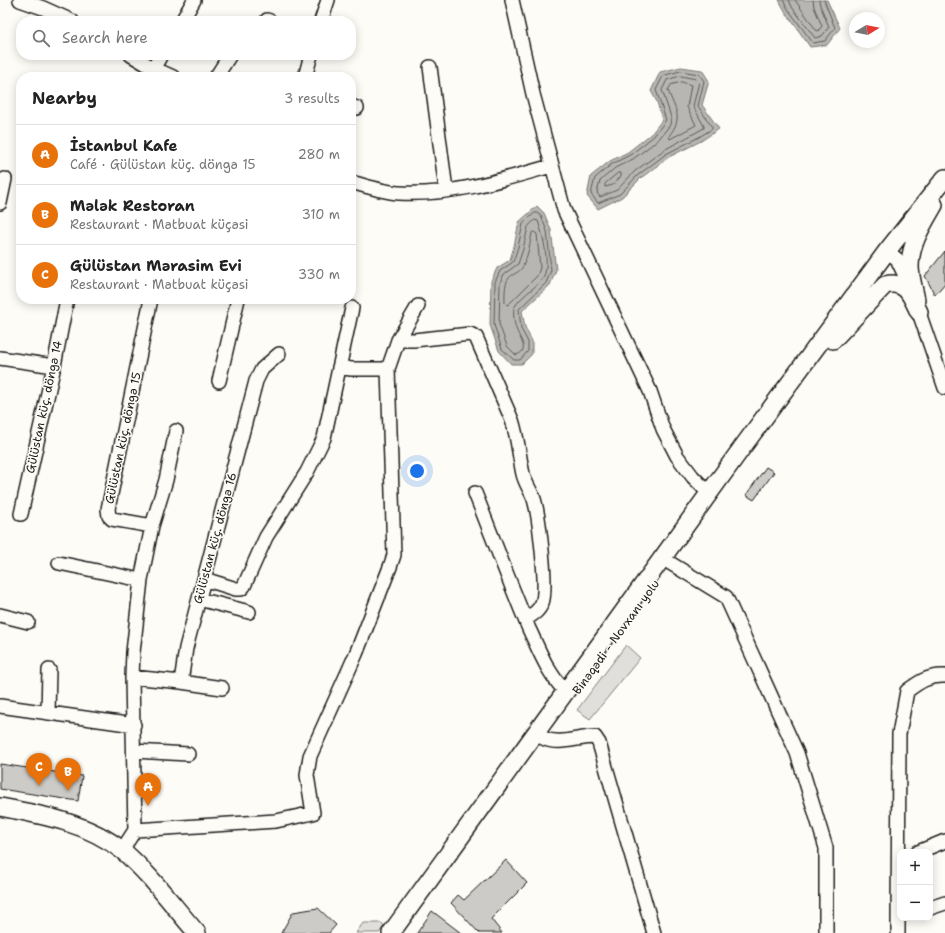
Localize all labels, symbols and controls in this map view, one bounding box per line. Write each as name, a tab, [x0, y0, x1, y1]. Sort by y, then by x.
north arrow	[849, 12, 885, 48]
search box	[16, 16, 356, 60]
icon: search	[30, 27, 52, 49]
text: Search here	[62, 28, 148, 48]
text: Nearby	[32, 87, 97, 109]
text: 3 results	[284, 90, 340, 107]
text: İstanbul Kafe	[70, 136, 178, 156]
text: A	[40, 146, 50, 163]
text: 280 m	[298, 146, 340, 163]
text: Café · Gülüstan küç. döngə 15	[70, 156, 256, 173]
text: Mələk Restoran	[70, 196, 195, 216]
text: B	[41, 206, 49, 223]
text: 310 m	[302, 206, 340, 223]
text: Restaurant · Mətbuat küçəsi	[70, 216, 248, 233]
text: Gülüstan Mərasim Evi	[70, 256, 242, 276]
text: C	[41, 266, 49, 283]
text: 330 m	[298, 266, 340, 283]
text: Restaurant · Mətbuat küçəsi	[70, 276, 248, 293]
street label: Gülüstan küç. döngə 14	[22, 339, 66, 475]
street label: Gülüstan küç. döngə 15	[101, 371, 145, 505]
your location	[407, 461, 427, 481]
street label: Gülüstan küç. döngə 16	[190, 471, 240, 605]
street label: Binəqədi - Novxanı yolu	[569, 576, 663, 698]
pin: C	[26, 753, 52, 786]
pin: B	[55, 758, 81, 791]
pin: A	[135, 773, 161, 806]
map controls	[897, 849, 933, 921]
button: +	[897, 849, 933, 885]
button: −	[897, 885, 933, 921]

